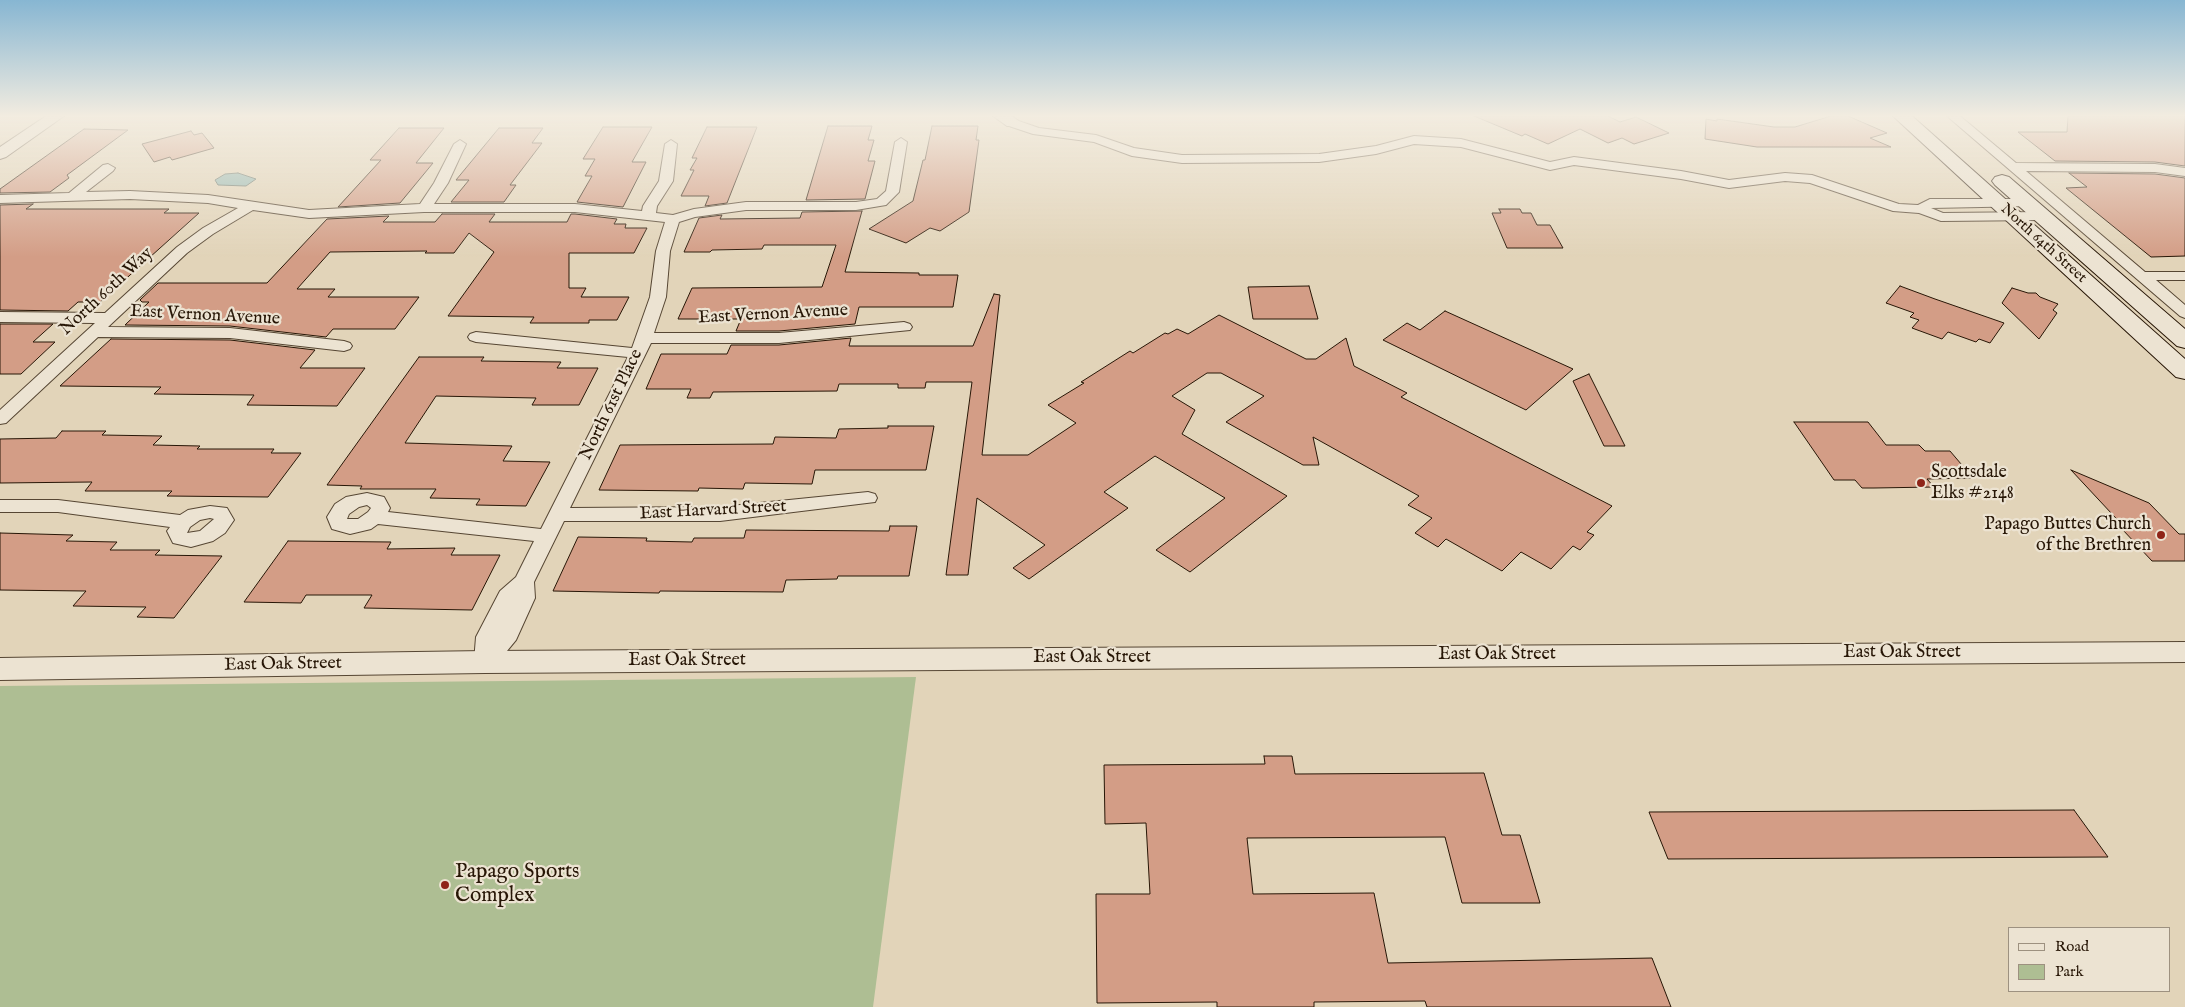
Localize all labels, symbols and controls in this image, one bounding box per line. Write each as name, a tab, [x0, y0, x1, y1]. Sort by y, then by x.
street label: North 64th Street	[1996, 201, 2090, 287]
street label: North 60th Way	[56, 243, 158, 341]
street label: East Vernon Avenue	[697, 300, 849, 330]
street label: East Vernon Avenue	[129, 301, 281, 331]
street label: North 61st Place	[576, 346, 648, 464]
place label: Scottsdale Elks #2148	[1931, 462, 2014, 504]
marker: Scottsdale Elks #2148	[1915, 477, 1927, 489]
street label: East Harvard Street	[639, 496, 787, 526]
place label: Papago Buttes Church of the Brethren	[1984, 514, 2151, 556]
marker: Papago Buttes Church of the Brethren	[2155, 529, 2167, 541]
street label: East Oak Street	[1843, 642, 1961, 664]
street label: East Oak Street	[1438, 644, 1556, 666]
street label: East Oak Street	[1033, 647, 1151, 669]
street label: East Oak Street	[628, 650, 746, 672]
street label: East Oak Street	[224, 653, 342, 677]
place label: Papago Sports Complex	[455, 860, 579, 910]
marker: Papago Sports Complex	[439, 879, 451, 891]
legend	[2008, 927, 2170, 992]
text: Road	[2055, 937, 2089, 956]
text: Park	[2055, 962, 2084, 981]

